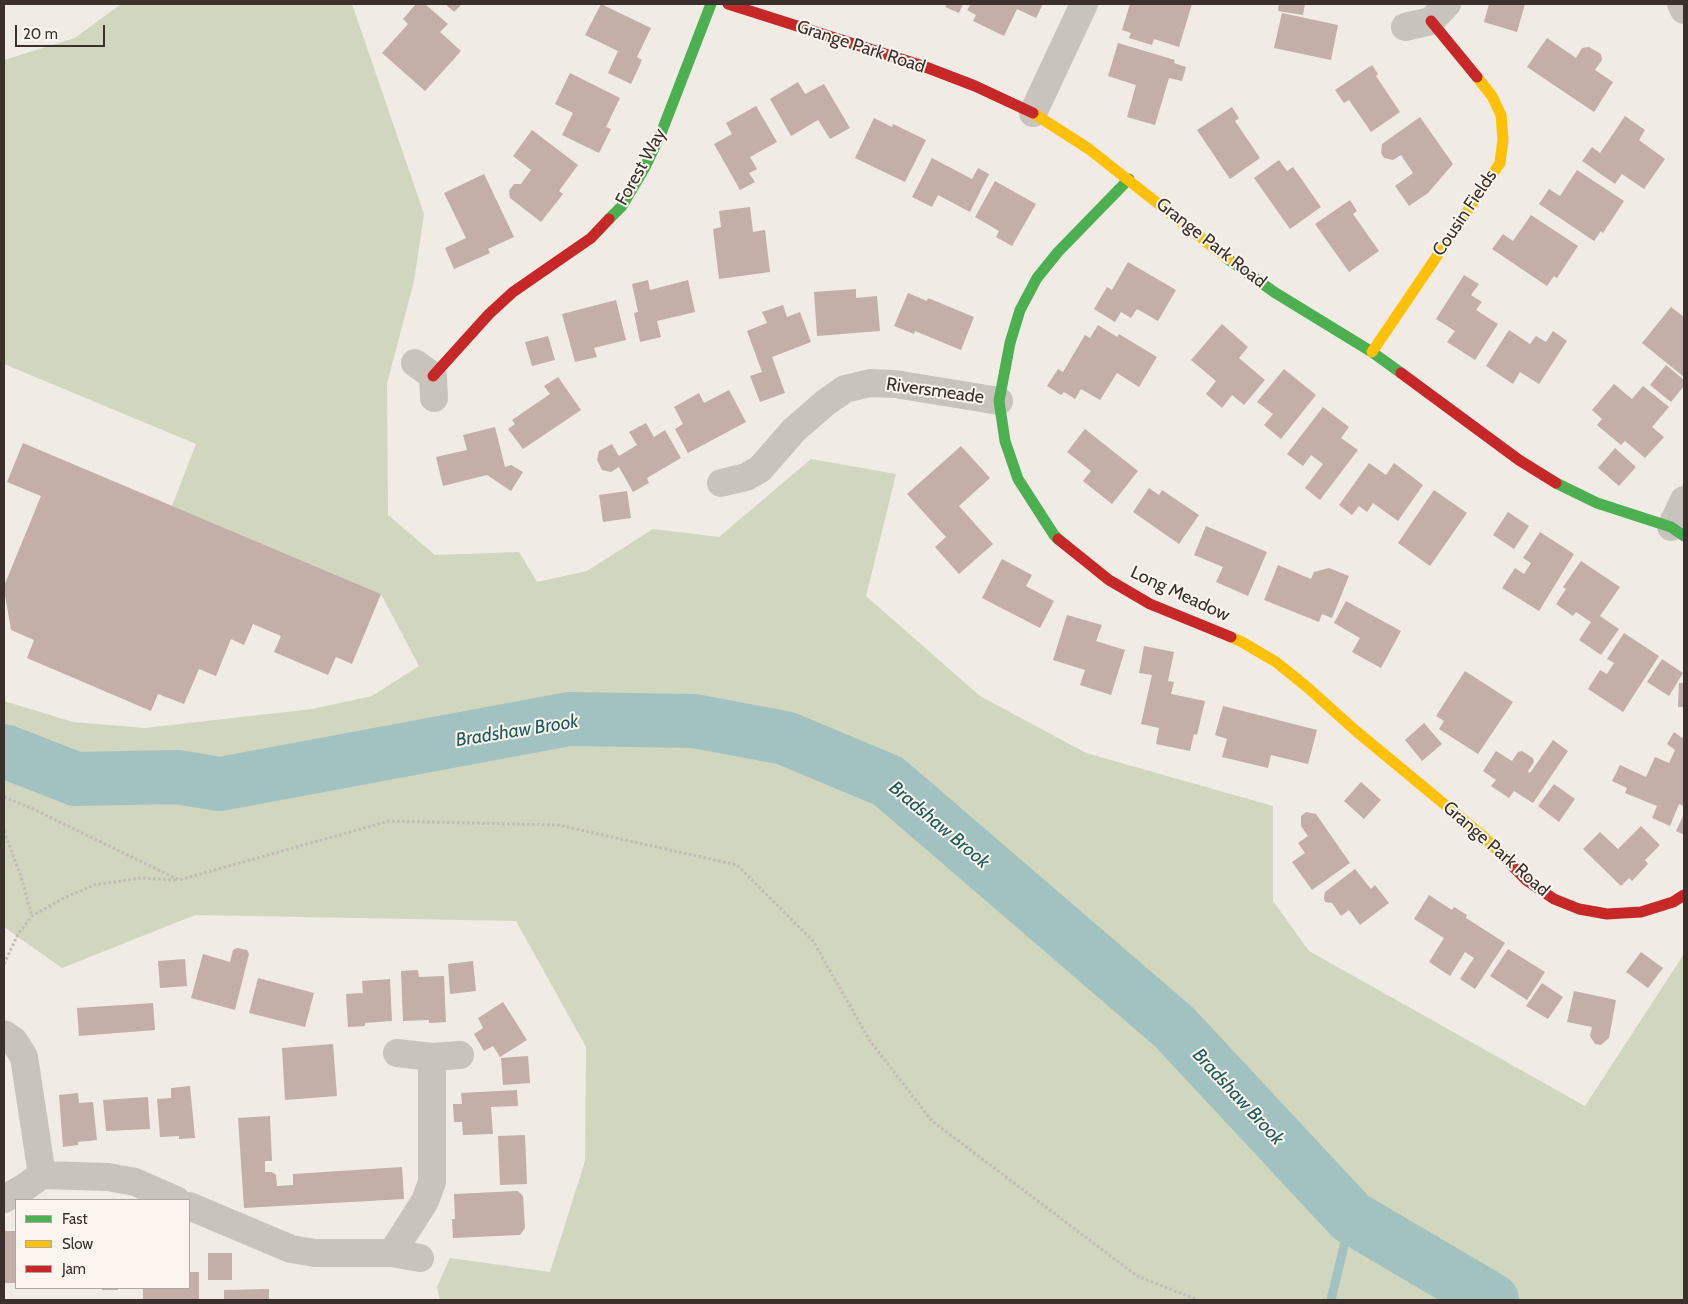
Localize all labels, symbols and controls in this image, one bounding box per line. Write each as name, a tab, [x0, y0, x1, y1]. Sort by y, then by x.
scale bar	[18, 15, 108, 47]
street label: Grange Park Road	[794, 16, 928, 78]
text: 20 m	[23, 25, 58, 43]
street label: Forest Way	[611, 125, 671, 209]
street label: Cousin Fields	[1428, 166, 1502, 260]
street label: Grange Park Road	[1152, 193, 1270, 293]
street label: Riversmeade	[885, 373, 985, 409]
street label: Long Meadow	[1127, 562, 1233, 626]
water label: Bradshaw Brook	[454, 710, 580, 752]
water label: Bradshaw Brook	[884, 776, 994, 874]
street label: Grange Park Road	[1438, 797, 1554, 901]
water label: Bradshaw Brook	[1187, 1044, 1289, 1150]
legend	[15, 1199, 190, 1289]
text: Fast	[62, 1210, 87, 1228]
text: Slow	[62, 1235, 93, 1253]
text: Jam	[62, 1260, 86, 1278]

